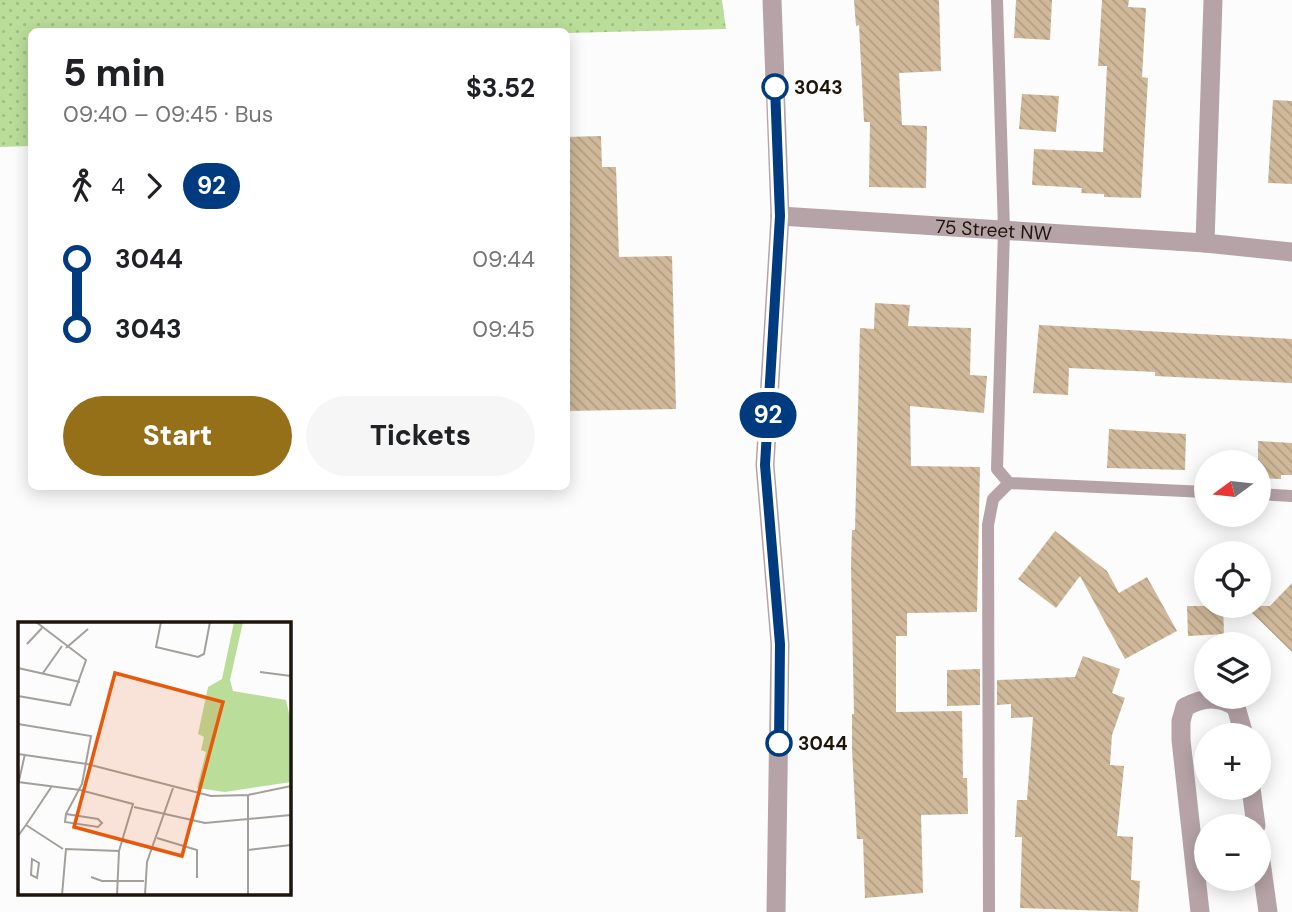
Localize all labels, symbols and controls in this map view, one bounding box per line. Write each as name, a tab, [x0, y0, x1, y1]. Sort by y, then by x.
text: 5 min	[63, 48, 166, 98]
text: $3.52	[466, 71, 535, 105]
marker: 3043	[762, 74, 788, 100]
place label: 3043	[794, 75, 843, 100]
text: 09:40 – 09:45 · Bus	[63, 99, 273, 129]
icon: walk	[63, 167, 101, 205]
icon: forward	[135, 167, 173, 205]
text: 92	[197, 170, 226, 201]
text: 4	[111, 171, 125, 201]
street label: 75 Street NW	[935, 213, 1053, 246]
text: 3044	[115, 242, 183, 276]
text: 09:44	[472, 244, 535, 274]
text: 3043	[115, 312, 182, 346]
text: 09:45	[472, 314, 535, 344]
line badge: 92	[736, 392, 800, 438]
button: Start	[63, 396, 292, 476]
button: Tickets	[306, 396, 535, 476]
text: 92	[754, 399, 782, 430]
north arrow	[1194, 450, 1270, 527]
map controls	[1194, 450, 1271, 891]
button: locate	[1194, 541, 1271, 618]
inset map	[18, 622, 290, 894]
button: layers	[1194, 632, 1271, 709]
button: +	[1194, 723, 1271, 800]
marker: 3044	[766, 730, 792, 756]
place label: 3044	[798, 731, 848, 756]
button: −	[1194, 814, 1271, 891]

